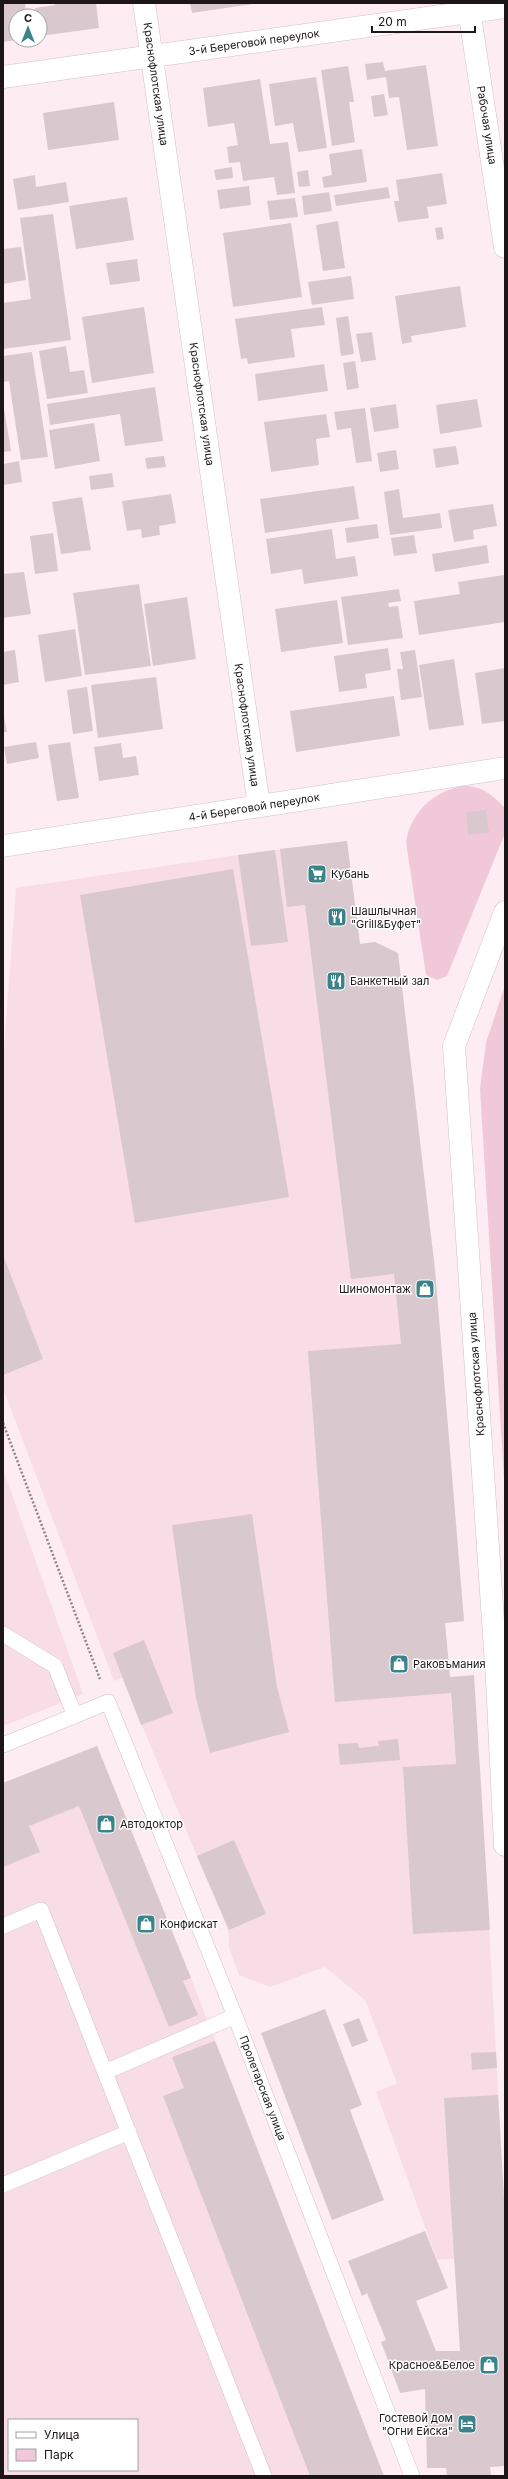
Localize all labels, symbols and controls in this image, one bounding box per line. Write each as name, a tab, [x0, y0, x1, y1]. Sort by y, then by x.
north arrow	[8, 8, 48, 48]
scale bar	[372, 8, 475, 34]
text: С	[24, 11, 32, 25]
text: 20 m	[378, 14, 407, 29]
street label: Краснофлотская улица	[140, 22, 172, 146]
street label: 3-й Береговой переулок	[188, 26, 320, 58]
street label: Рабочая улица	[474, 85, 500, 165]
street label: Краснофлотская улица	[186, 342, 218, 466]
street label: Краснофлотская улица	[231, 663, 263, 787]
street label: 4-й Береговой переулок	[188, 790, 321, 824]
supermarket icon: Кубань	[306, 863, 328, 885]
place label: Кубань	[331, 867, 369, 881]
place label: Шашлычная "Grill&Буфет"	[351, 904, 421, 931]
restaurant icon: Шашлычная "Grill&Буфет"	[326, 906, 348, 928]
restaurant icon: Банкетный зал	[325, 970, 347, 992]
place label: Банкетный зал	[350, 974, 429, 988]
shop icon: Шиномонтаж	[414, 1278, 436, 1300]
place label: Шиномонтаж	[339, 1282, 411, 1296]
street label: Краснофлотская улица	[465, 1312, 487, 1436]
shop icon: Раковъмания	[388, 1653, 410, 1675]
place label: Раковъмания	[413, 1657, 486, 1671]
shop icon: Автодоктор	[95, 1813, 117, 1835]
place label: Автодоктор	[120, 1817, 183, 1831]
shop icon: Конфискат	[135, 1913, 157, 1935]
place label: Конфискат	[160, 1917, 219, 1931]
street label: Пролетарская улица	[237, 2034, 289, 2142]
shop icon: Красное&Белое	[478, 2354, 500, 2376]
place label: Красное&Белое	[389, 2358, 475, 2372]
place label: Гостевой дом "Огни Ейска"	[379, 2411, 453, 2438]
hotel icon: Гостевой дом "Огни Ейска"	[456, 2413, 478, 2435]
legend	[8, 2419, 138, 2471]
text: Улица	[44, 2427, 79, 2442]
text: Парк	[44, 2447, 74, 2462]

